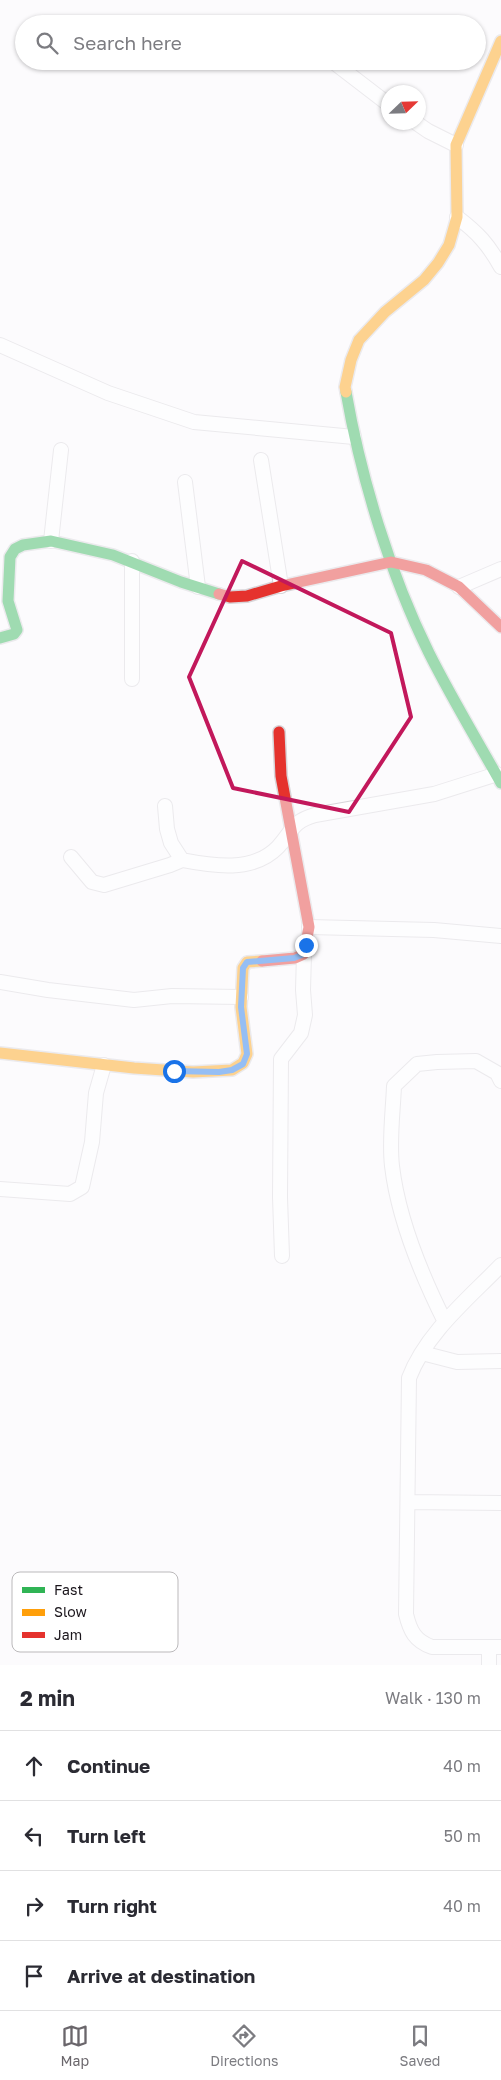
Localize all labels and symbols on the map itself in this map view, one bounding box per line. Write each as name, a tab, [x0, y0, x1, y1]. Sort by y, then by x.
north arrow	[381, 85, 426, 130]
route end	[295, 934, 318, 957]
route start	[163, 1060, 186, 1083]
legend	[12, 1572, 178, 1652]
text: Fast	[54, 1581, 83, 1598]
text: Slow	[54, 1603, 87, 1620]
text: Jam	[54, 1626, 82, 1643]

